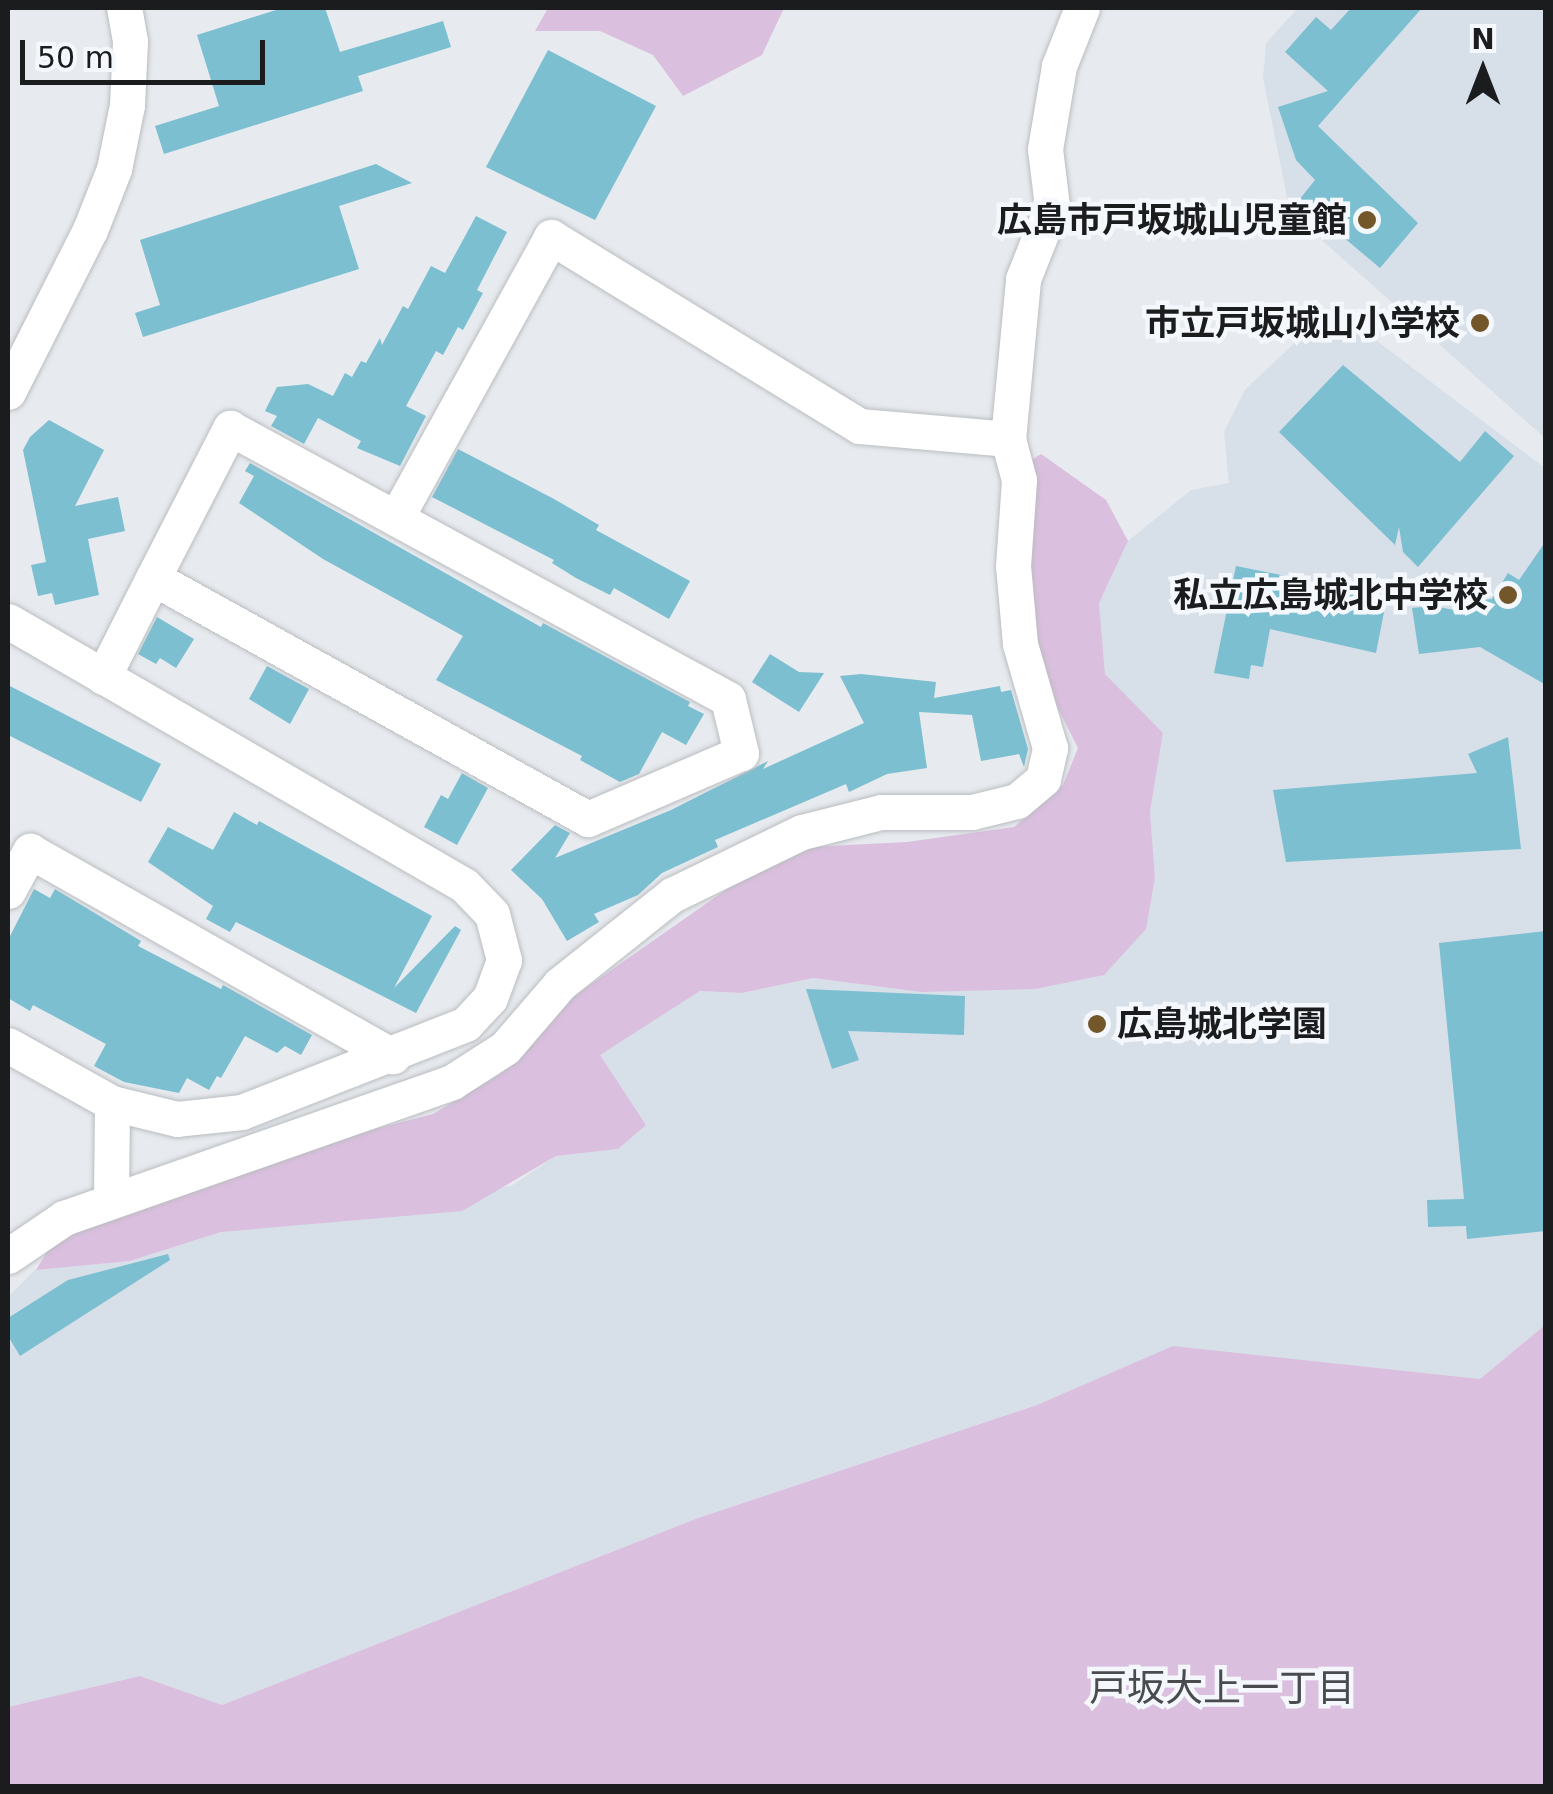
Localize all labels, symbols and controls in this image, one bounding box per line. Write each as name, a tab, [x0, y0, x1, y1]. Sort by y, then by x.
scale bar	[25, 20, 270, 82]
north arrow	[1433, 20, 1533, 120]
text: N	[1471, 23, 1495, 56]
text: 50 m	[37, 40, 114, 75]
place label: 広島市戸坂城山児童館	[997, 199, 1347, 241]
marker: 広島市戸坂城山児童館	[1356, 209, 1378, 231]
place label: 市立戸坂城山小学校	[1145, 302, 1460, 344]
marker: 市立戸坂城山小学校	[1469, 312, 1491, 334]
place label: 私立広島城北中学校	[1173, 574, 1488, 616]
marker: 私立広島城北中学校	[1497, 584, 1519, 606]
place label: 広島城北学園	[1117, 1003, 1327, 1045]
marker: 広島城北学園	[1086, 1013, 1108, 1035]
district label: 戸坂大上一丁目	[1089, 1666, 1355, 1712]

